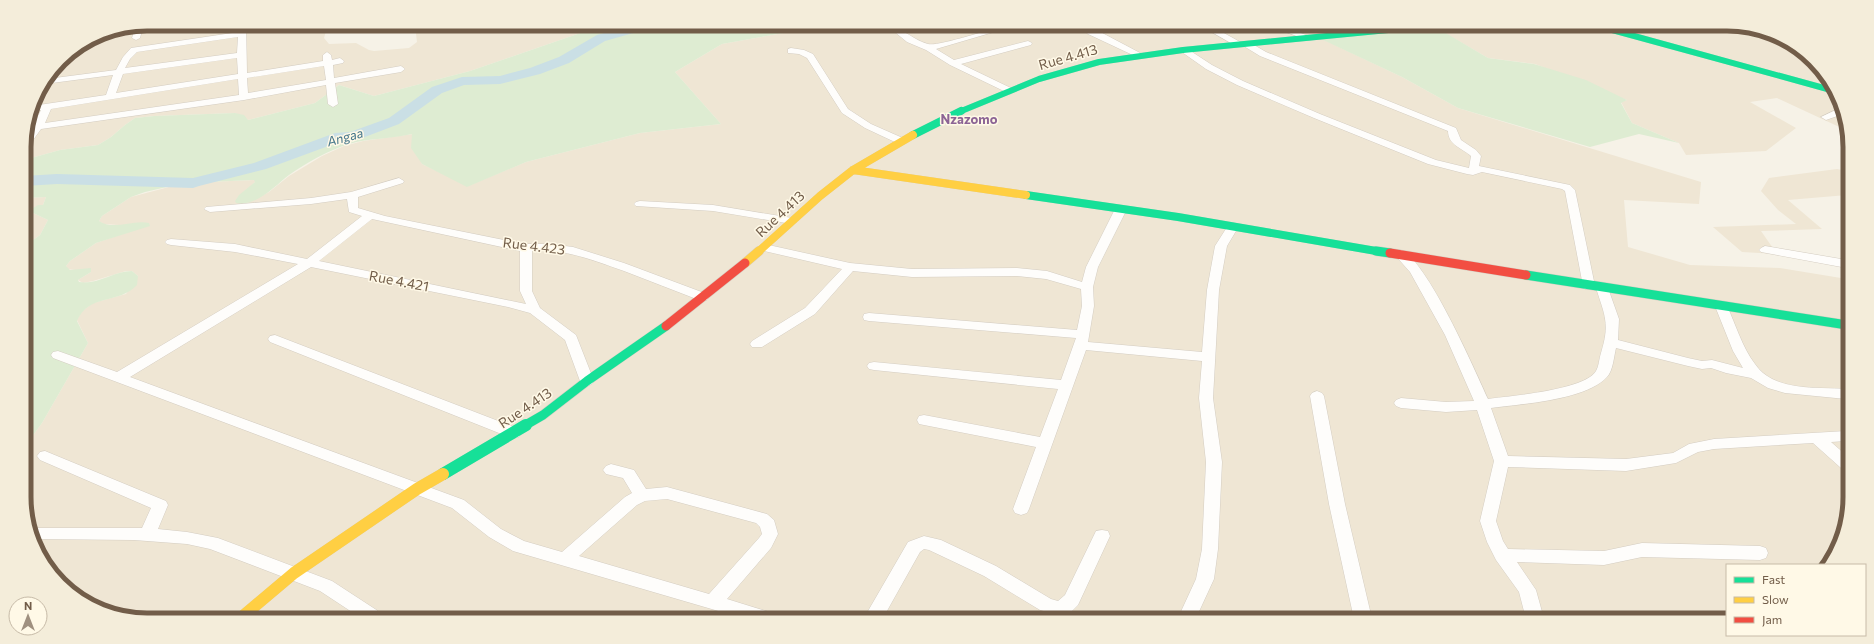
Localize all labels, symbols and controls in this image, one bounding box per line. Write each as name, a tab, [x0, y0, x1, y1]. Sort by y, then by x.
street label: Rue 4.413	[1036, 40, 1099, 73]
district label: Nzazomo	[941, 111, 998, 127]
water label: Angaa	[324, 124, 365, 150]
street label: Rue 4.413	[752, 187, 808, 240]
street label: Rue 4.423	[502, 233, 566, 258]
street label: Rue 4.421	[368, 266, 430, 295]
street label: Rue 4.413	[495, 384, 555, 432]
legend	[1726, 564, 1866, 636]
text: Fast	[1762, 572, 1785, 586]
text: Slow	[1762, 592, 1789, 606]
north arrow	[8, 596, 48, 636]
text: N	[24, 599, 32, 612]
text: Jam	[1762, 612, 1782, 627]

